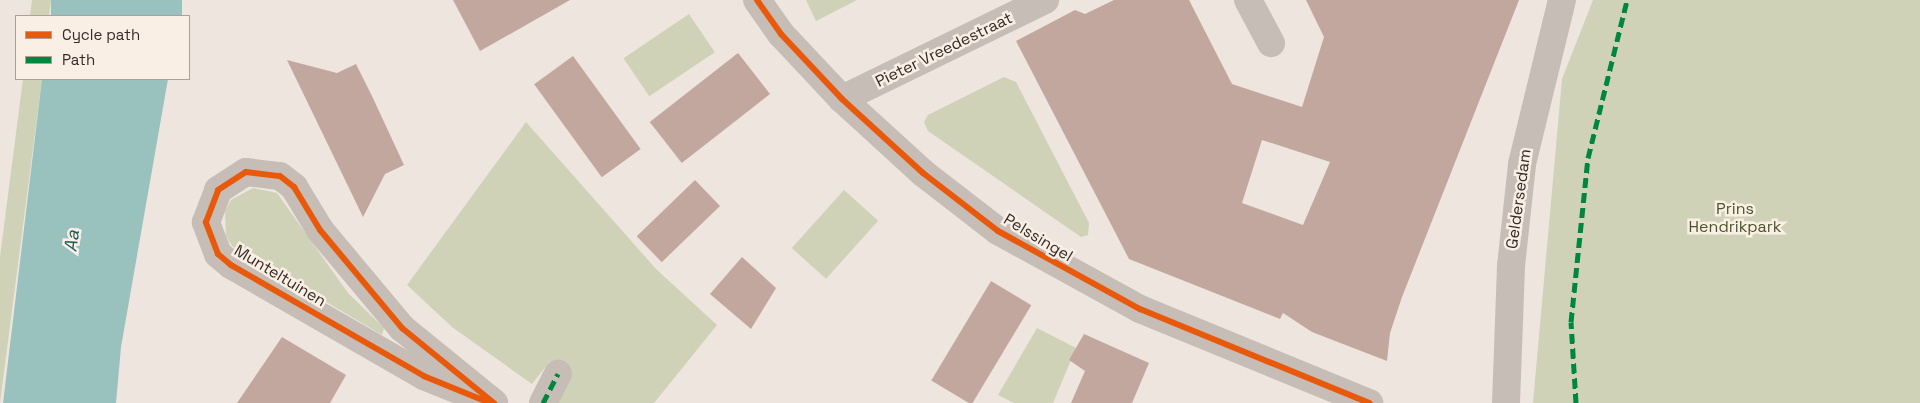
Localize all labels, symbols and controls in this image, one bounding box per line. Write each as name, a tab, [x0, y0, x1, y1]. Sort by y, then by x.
street label: Pieter Vreedestraat	[872, 8, 1016, 92]
legend	[15, 15, 190, 80]
text: Cycle path	[62, 25, 140, 44]
text: Path	[62, 50, 95, 69]
street label: Geldersedam	[1502, 148, 1536, 250]
park label: Prins Hendrikpark	[1689, 199, 1781, 237]
street label: Pelssingel	[1000, 210, 1076, 266]
water label: Aa	[60, 229, 84, 253]
street label: Munteltuinen	[231, 241, 329, 311]

